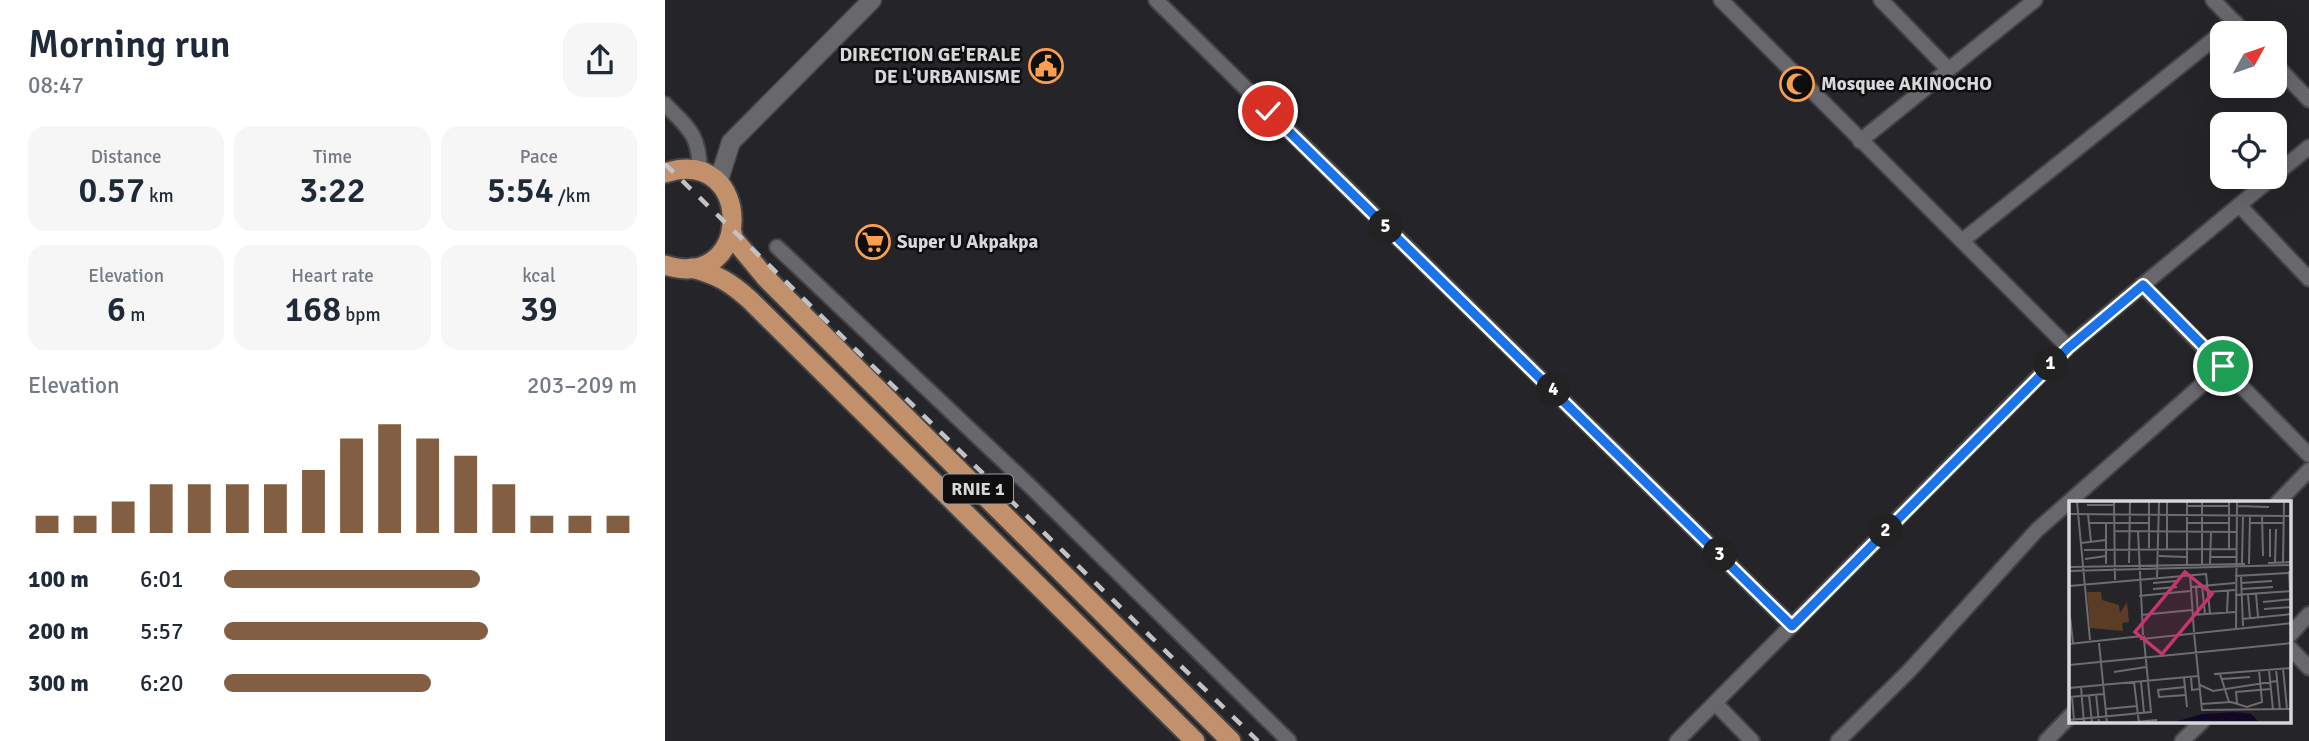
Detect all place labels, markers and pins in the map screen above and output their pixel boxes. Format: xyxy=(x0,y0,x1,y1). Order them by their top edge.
place label: DIRECTION GE'ERALE DE L'URBANISME xyxy=(839,43,1021,89)
public building icon: DIRECTION GE'ERALE DE L'URBANISME xyxy=(1027,47,1065,85)
mosque icon: Mosquee AKINOCHO xyxy=(1778,65,1816,103)
place label: Mosquee AKINOCHO xyxy=(1821,72,1992,96)
pin xyxy=(1238,81,1298,141)
pin: 5 xyxy=(1369,210,1403,244)
supermarket icon: Super U Akpakpa xyxy=(854,223,892,261)
place label: Super U Akpakpa xyxy=(897,230,1039,254)
pin xyxy=(2193,336,2253,396)
pin: 1 xyxy=(2033,346,2069,382)
pin: 4 xyxy=(1537,372,1571,408)
pin: 2 xyxy=(1869,514,1903,548)
pin: 3 xyxy=(1703,538,1737,572)

